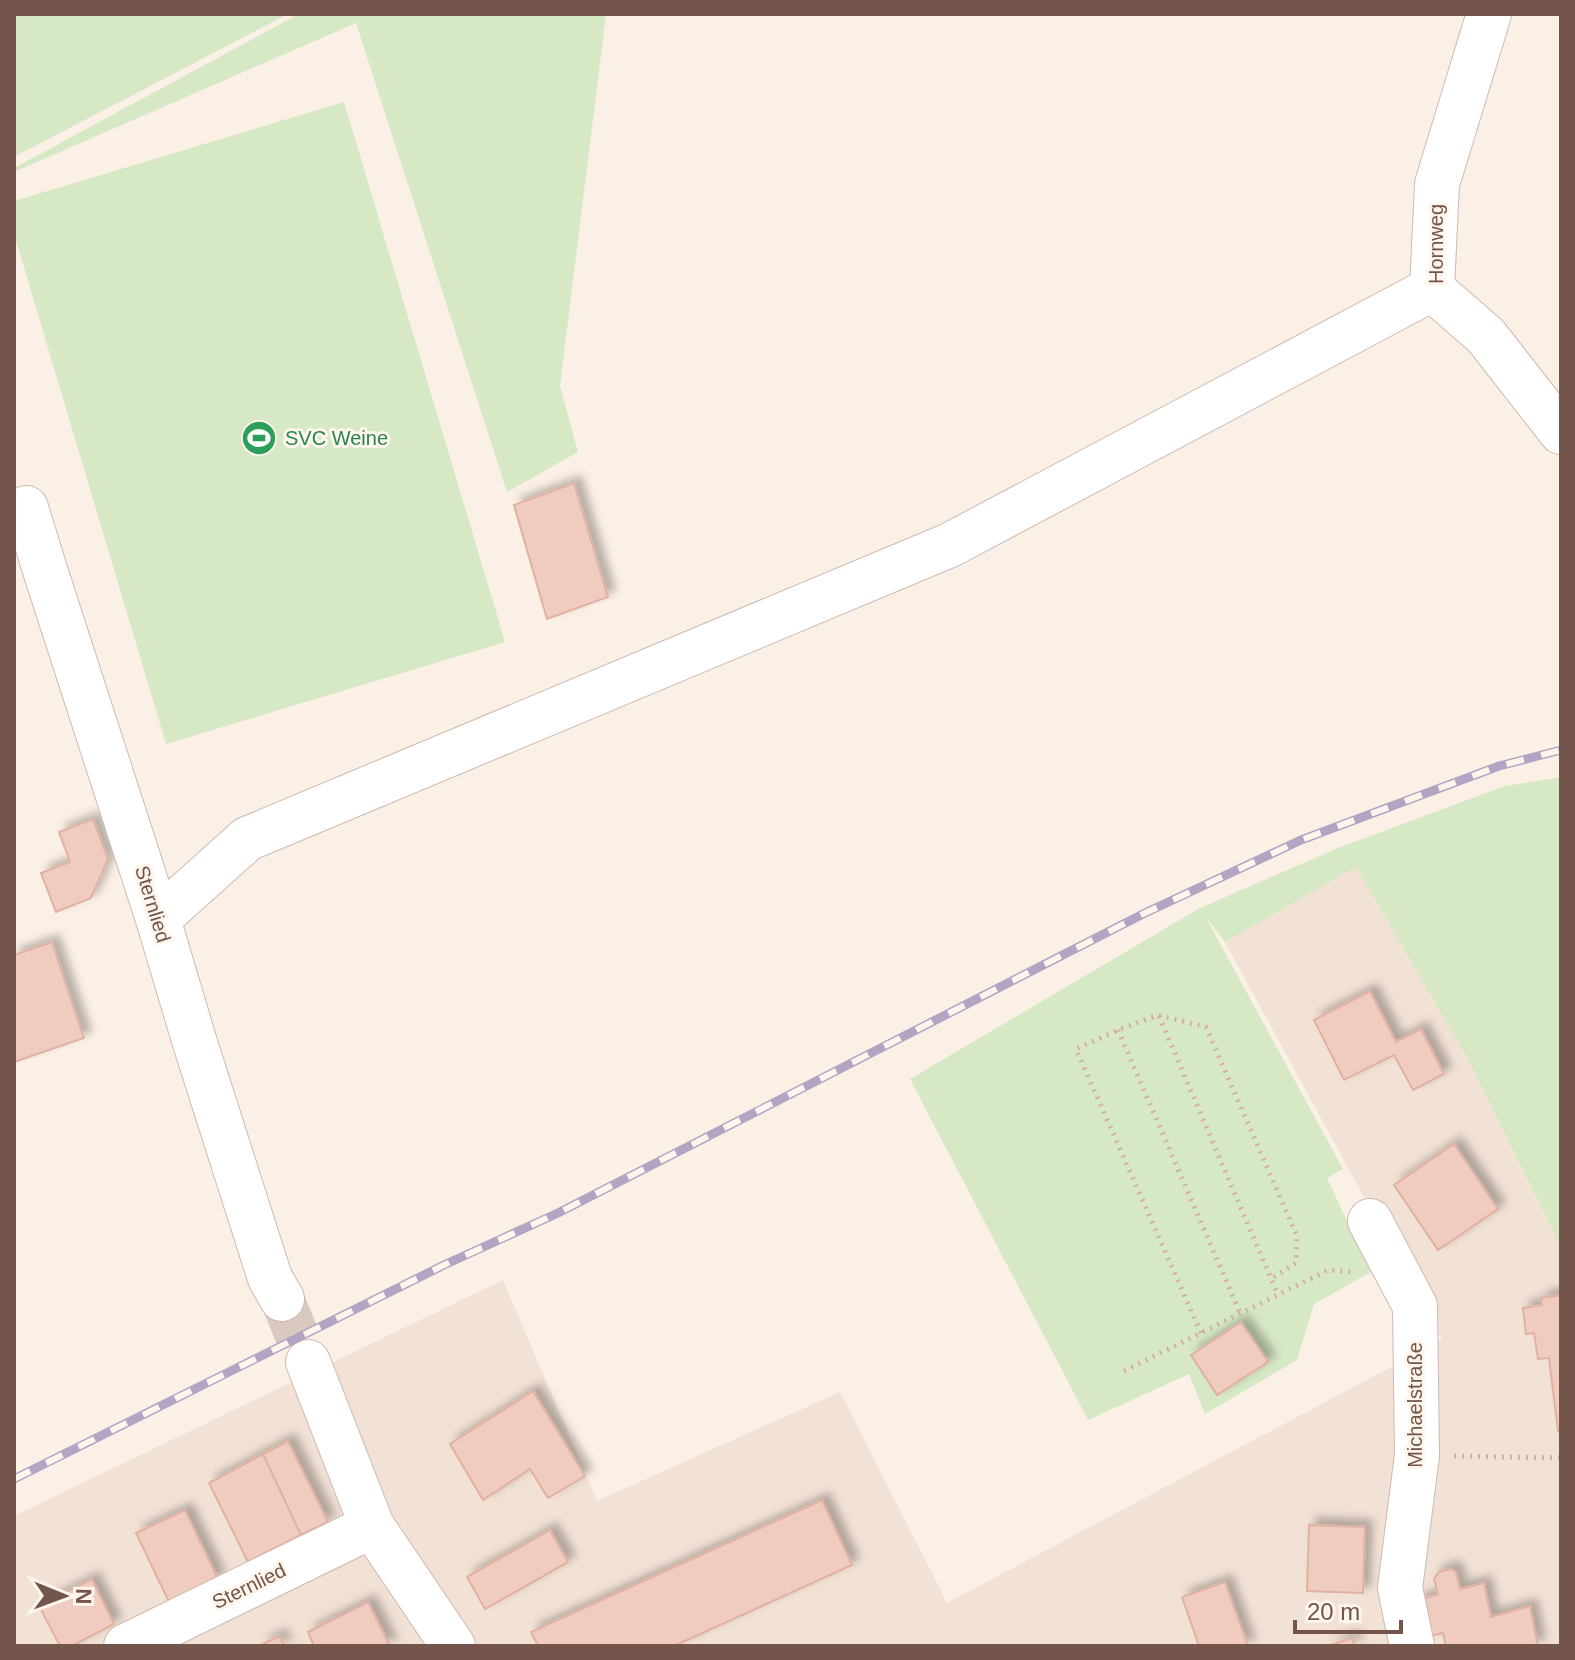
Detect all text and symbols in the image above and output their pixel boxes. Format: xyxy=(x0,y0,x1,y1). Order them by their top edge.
street label: Hornweg xyxy=(1425,204,1447,284)
sports icon: SVC Weine xyxy=(240,419,278,457)
place label: SVC Weine xyxy=(285,427,388,449)
street label: Sternlied xyxy=(131,863,175,945)
street label: Michaelstraße xyxy=(1404,1342,1426,1468)
north arrow xyxy=(24,1556,104,1636)
street label: Sternlied xyxy=(209,1559,289,1613)
scale bar xyxy=(1295,1584,1401,1634)
text: N xyxy=(71,1588,96,1605)
text: 20 m xyxy=(1307,1598,1360,1625)

